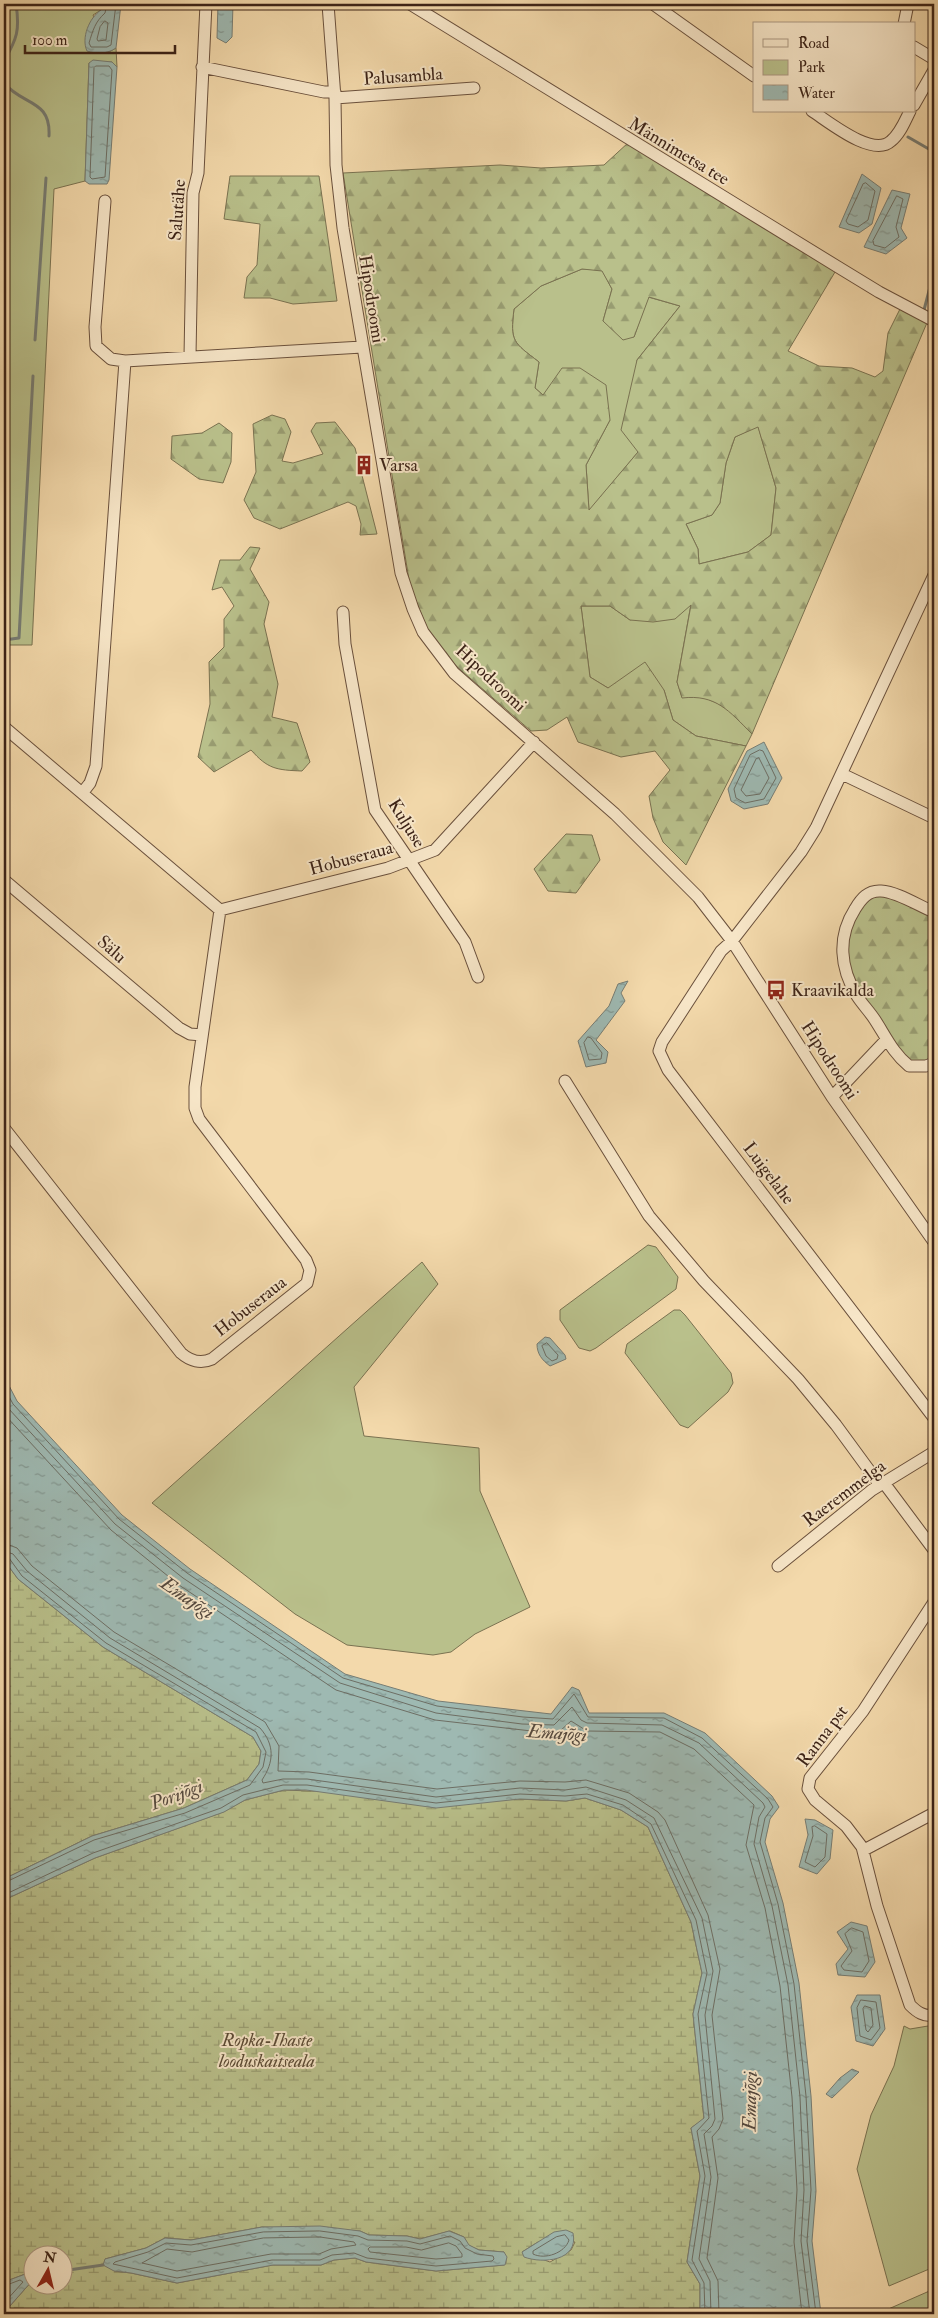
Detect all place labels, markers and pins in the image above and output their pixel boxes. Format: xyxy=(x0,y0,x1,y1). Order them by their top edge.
building icon: Varsa xyxy=(353,454,375,476)
place label: Varsa xyxy=(379,454,418,477)
bus stop icon: Kraavikalda xyxy=(765,979,787,1001)
place label: Kraavikalda xyxy=(791,979,875,1002)

